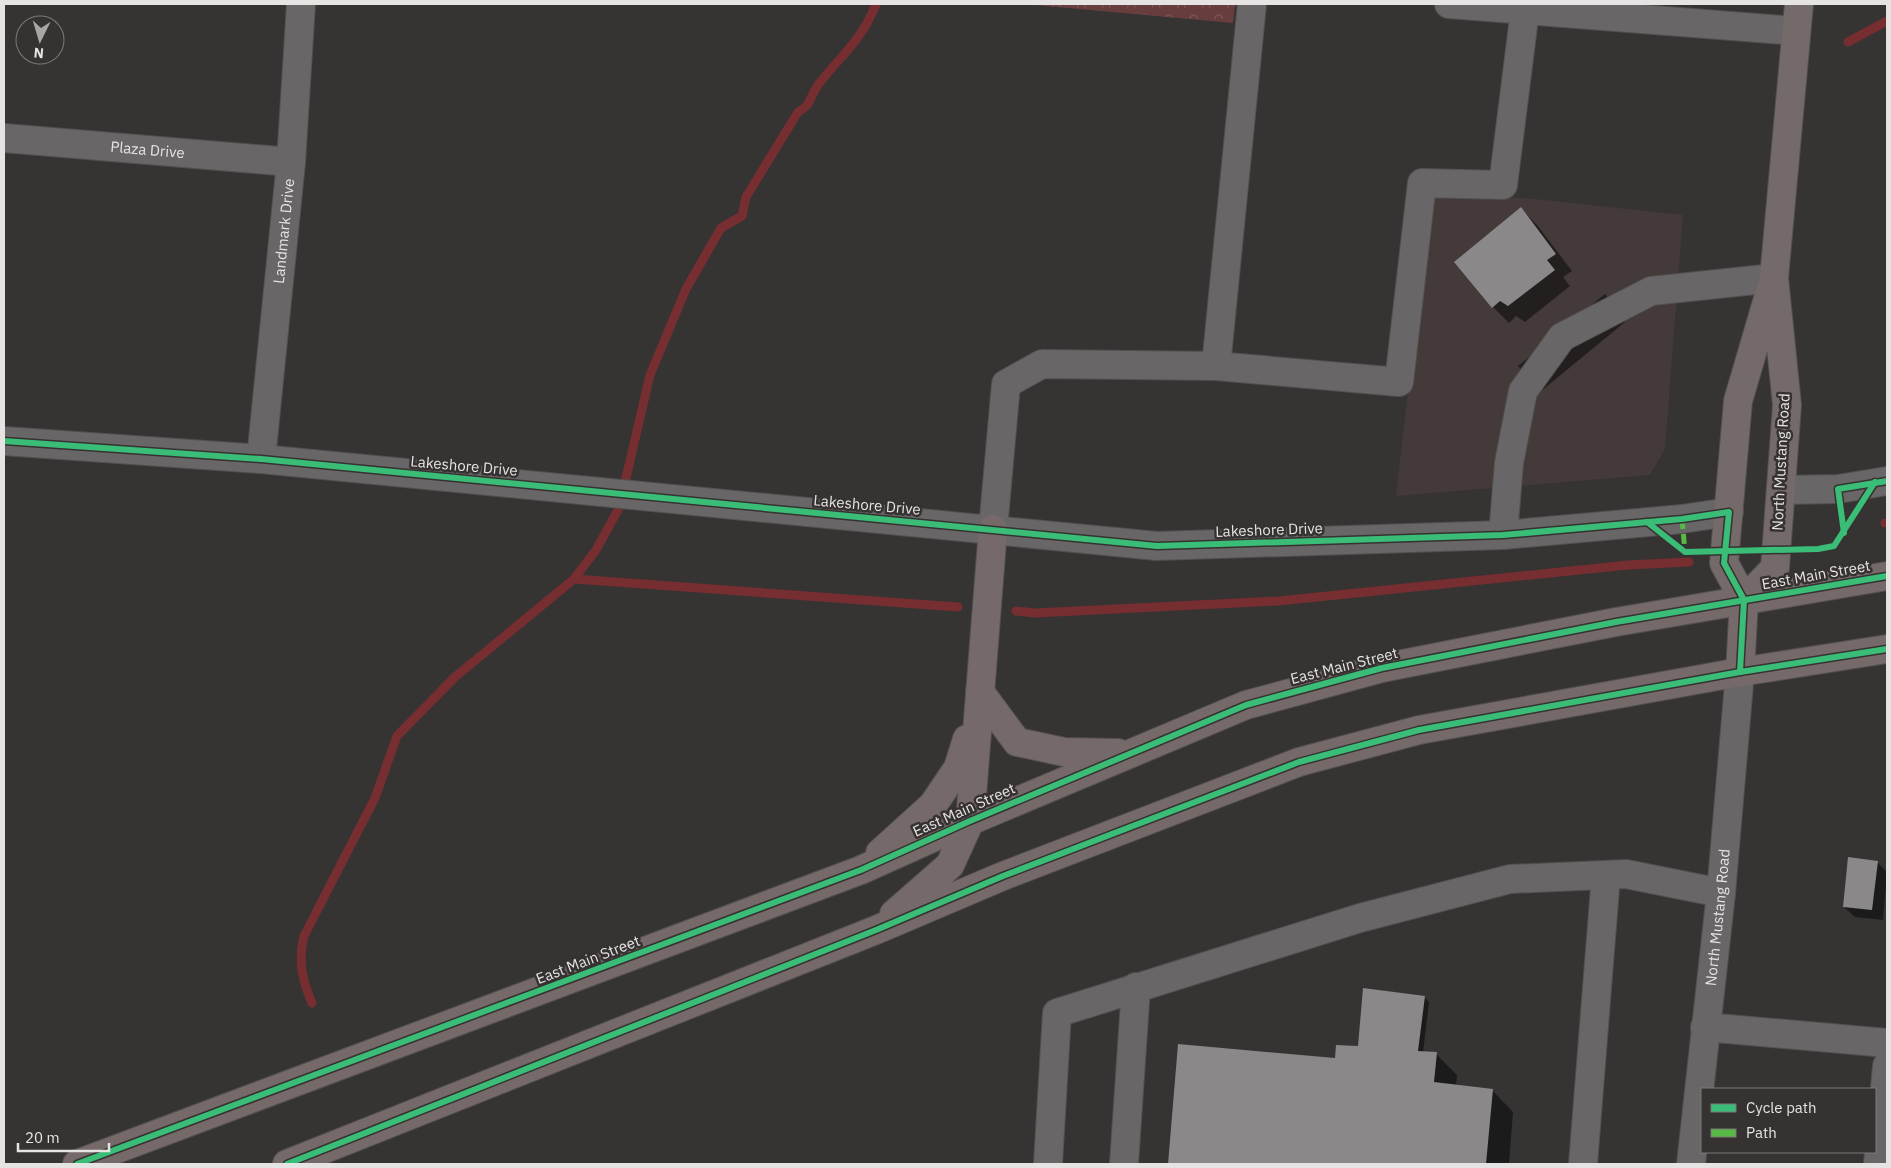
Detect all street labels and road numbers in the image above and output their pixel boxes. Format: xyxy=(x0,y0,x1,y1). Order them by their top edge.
street label: Plaza Drive xyxy=(110,137,186,162)
street label: Landmark Drive xyxy=(269,178,298,285)
street label: North Mustang Road xyxy=(1767,393,1794,531)
street label: Lakeshore Drive xyxy=(410,451,518,480)
street label: Lakeshore Drive xyxy=(813,490,921,519)
street label: Lakeshore Drive xyxy=(1215,518,1323,541)
street label: East Main Street xyxy=(1760,556,1872,593)
street label: East Main Street xyxy=(1288,643,1399,688)
street label: East Main Street xyxy=(910,779,1018,841)
street label: North Mustang Road xyxy=(1701,848,1734,987)
street label: East Main Street xyxy=(533,931,643,988)

